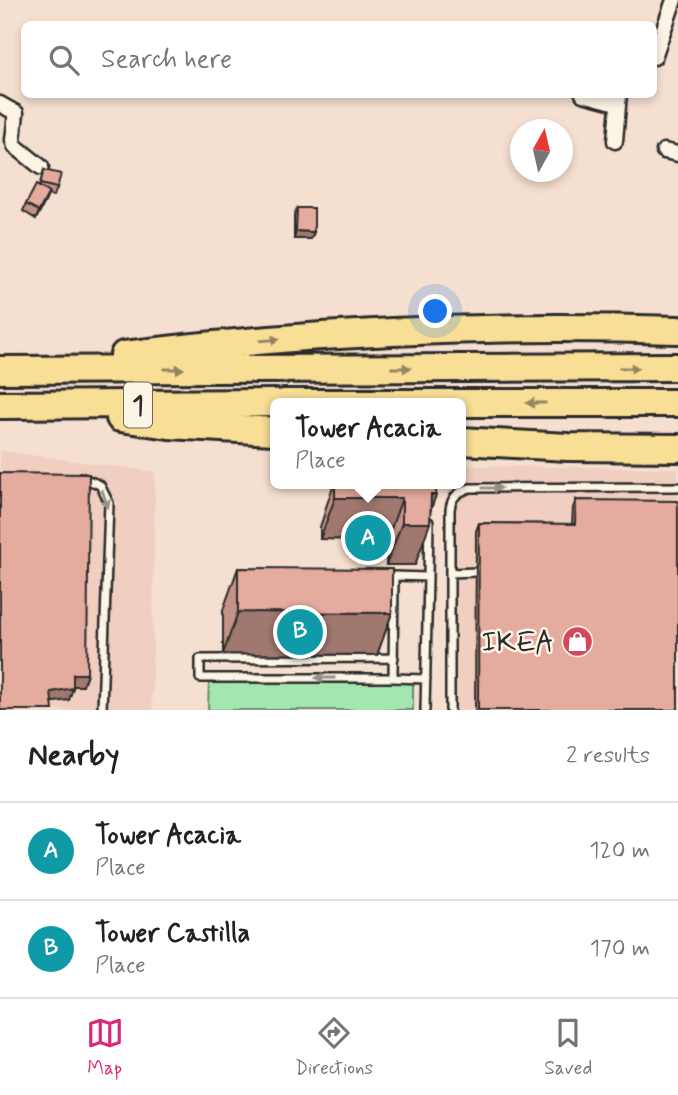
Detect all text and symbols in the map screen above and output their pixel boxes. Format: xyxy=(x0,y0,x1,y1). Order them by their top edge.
search box xyxy=(21,21,657,98)
icon: search xyxy=(45,41,83,79)
text: Search here xyxy=(101,43,232,77)
north arrow xyxy=(510,119,573,182)
your location xyxy=(418,294,452,328)
one-way arrow xyxy=(259,334,281,345)
one-way arrow xyxy=(391,362,413,374)
one-way arrow xyxy=(618,362,640,374)
one-way arrow xyxy=(163,363,185,375)
road number: 1 xyxy=(124,382,152,428)
one-way arrow xyxy=(525,397,547,409)
popup xyxy=(270,398,466,489)
text: Tower Acacia xyxy=(295,412,441,446)
text: Place xyxy=(295,446,346,476)
one-way arrow xyxy=(481,482,503,493)
one-way arrow xyxy=(100,489,111,510)
pin: A xyxy=(345,512,391,564)
pin: B xyxy=(277,606,323,658)
shop icon: IKEA xyxy=(560,624,594,658)
place label: IKEA xyxy=(481,625,554,662)
one-way arrow xyxy=(313,672,335,684)
text: Nearby xyxy=(28,736,119,775)
text: 2 results xyxy=(566,741,650,771)
text: Tower Acacia xyxy=(95,819,241,853)
text: A xyxy=(43,836,59,866)
text: 120 m xyxy=(589,836,650,866)
text: Place xyxy=(95,853,146,883)
text: Tower Castilla xyxy=(95,917,250,951)
text: B xyxy=(44,934,58,964)
text: 170 m xyxy=(590,934,650,964)
text: Place xyxy=(95,951,146,981)
tab: Map xyxy=(86,1014,124,1081)
tab: Directions xyxy=(295,1014,373,1081)
tab: Saved xyxy=(544,1014,592,1081)

